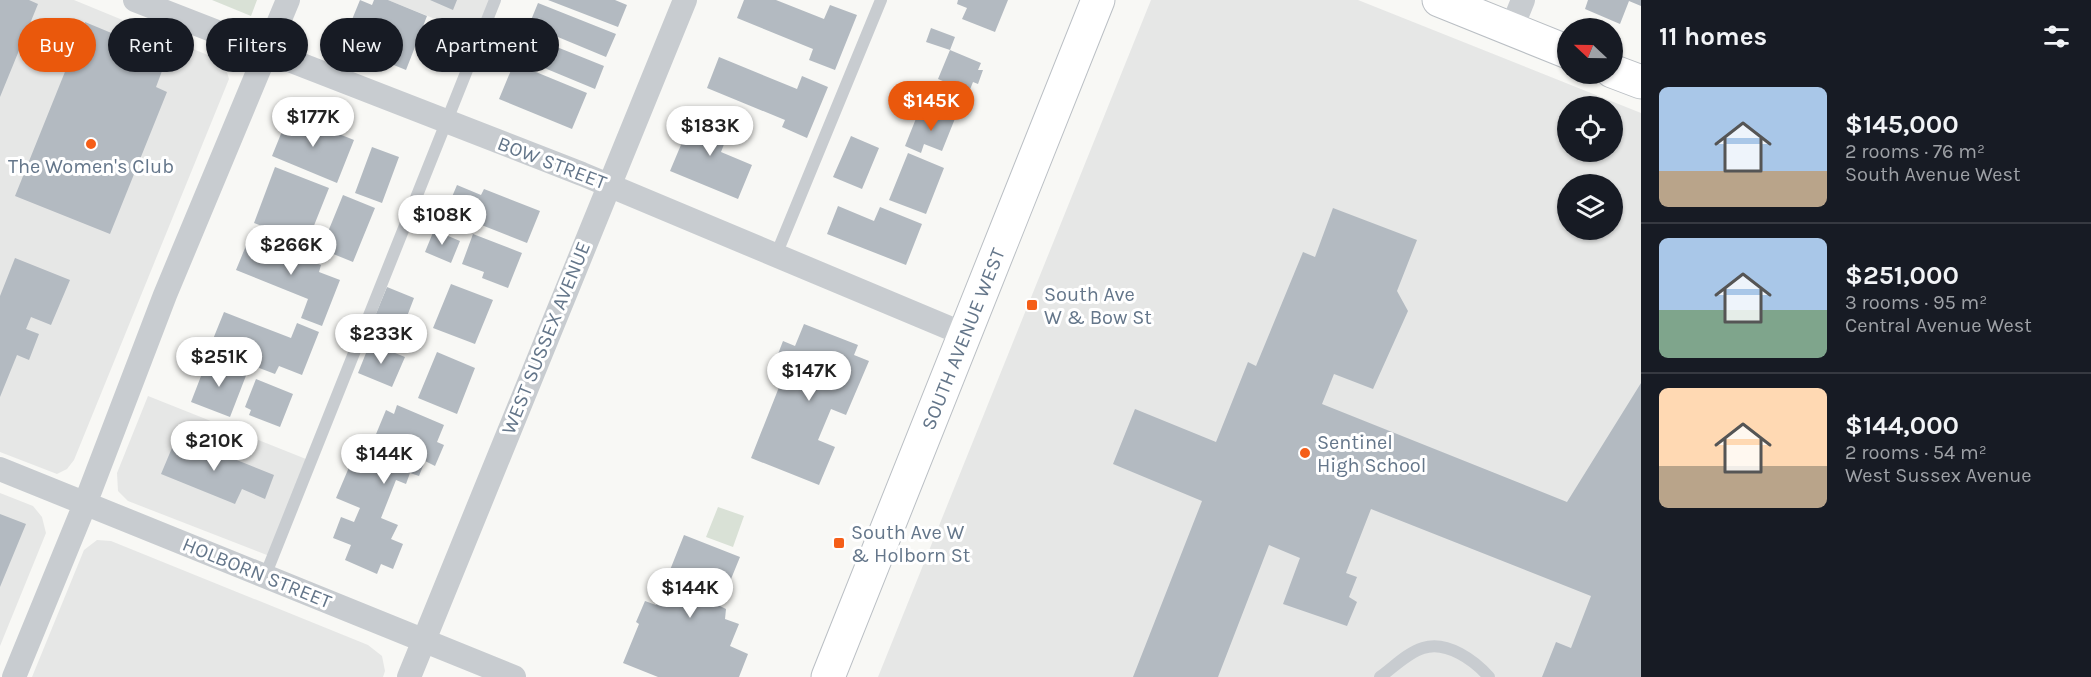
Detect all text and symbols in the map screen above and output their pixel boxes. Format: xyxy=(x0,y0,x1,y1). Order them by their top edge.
chip: Buy xyxy=(18,18,96,72)
chip: Rent xyxy=(108,18,194,72)
chip: Filters xyxy=(206,18,308,72)
chip: New xyxy=(320,18,403,72)
chip: Apartment xyxy=(415,18,559,72)
north arrow xyxy=(1557,18,1623,84)
map controls xyxy=(1557,18,1623,240)
icon: filters xyxy=(2040,20,2073,53)
text: 11 homes xyxy=(1659,21,1767,52)
pin: $145K xyxy=(889,81,973,132)
text: $145K xyxy=(902,89,960,112)
button: locate xyxy=(1557,96,1623,162)
pin: $177K xyxy=(271,97,355,148)
text: $177K xyxy=(286,105,340,128)
pin: $183K xyxy=(668,106,752,157)
text: $145,000 xyxy=(1845,109,1959,140)
icon: home xyxy=(1707,111,1779,183)
text: $183K xyxy=(680,114,740,137)
street label: BOW STREET xyxy=(494,132,610,194)
marker: The Women's Club xyxy=(84,137,98,151)
text: 2 rooms · 76 m² xyxy=(1845,140,1985,163)
place label: The Women's Club xyxy=(8,155,174,178)
text: South Avenue West xyxy=(1845,163,2021,186)
button: layers xyxy=(1557,174,1623,240)
pin: $108K xyxy=(400,195,484,246)
text: $108K xyxy=(412,203,472,226)
pin: $266K xyxy=(249,225,333,276)
text: $266K xyxy=(259,233,323,256)
street label: WEST SUSSEX AVENUE xyxy=(497,238,595,438)
street label: SOUTH AVENUE WEST xyxy=(916,245,1009,433)
text: $251,000 xyxy=(1845,260,1959,291)
icon: home xyxy=(1707,262,1779,334)
place label: South Ave W & Bow St xyxy=(1044,283,1152,329)
text: 3 rooms · 95 m² xyxy=(1845,291,1987,314)
marker: South Ave W & Bow St xyxy=(1025,298,1039,312)
pin: $233K xyxy=(339,314,423,365)
text: Central Avenue West xyxy=(1845,314,2032,337)
text: $233K xyxy=(349,322,413,345)
pin: $251K xyxy=(177,337,261,388)
text: $251K xyxy=(190,345,248,368)
pin: $147K xyxy=(767,351,851,402)
text: $147K xyxy=(781,359,837,382)
text: $144,000 xyxy=(1845,410,1959,441)
icon: home xyxy=(1707,412,1779,484)
pin: $210K xyxy=(172,421,256,472)
text: $210K xyxy=(185,429,243,452)
place label: Sentinel High School xyxy=(1317,431,1426,477)
pin: $144K xyxy=(342,434,426,485)
text: 2 rooms · 54 m² xyxy=(1845,441,1987,464)
text: $144K xyxy=(355,442,413,465)
marker: Sentinel High School xyxy=(1298,446,1312,460)
text: West Sussex Avenue xyxy=(1845,464,2032,487)
place label: South Ave W & Holborn St xyxy=(851,521,971,567)
street label: HOLBORN STREET xyxy=(179,533,335,613)
marker: South Ave W & Holborn St xyxy=(832,536,846,550)
pin: $144K xyxy=(648,568,732,619)
text: $144K xyxy=(661,576,719,599)

